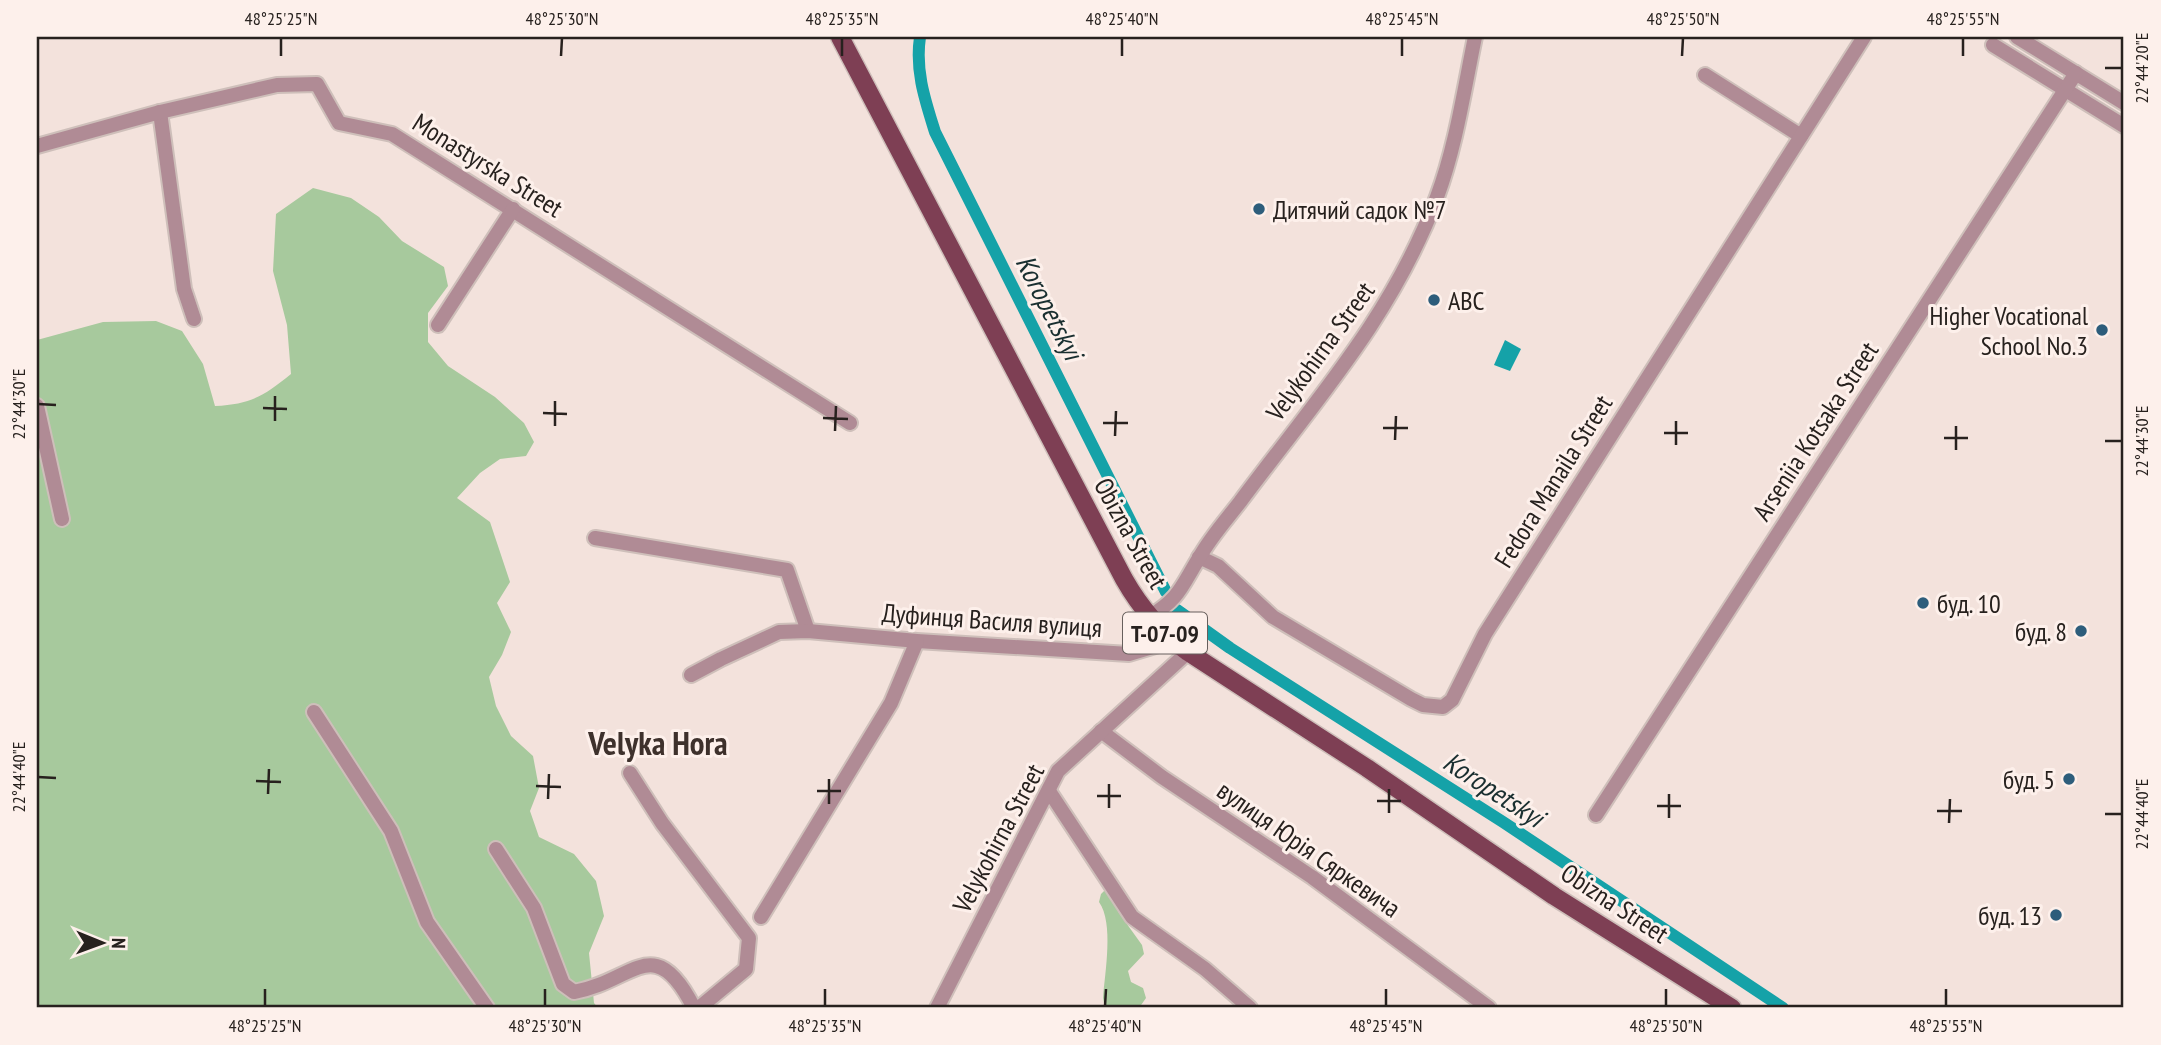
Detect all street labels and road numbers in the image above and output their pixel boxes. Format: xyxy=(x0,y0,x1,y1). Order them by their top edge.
street label: Monastyrska Street xyxy=(407,106,569,224)
street label: Velykohirna Street xyxy=(1258,275,1381,428)
street label: Arseniia Kotsaka Street xyxy=(1745,335,1885,527)
street label: Fedora Manaila Street xyxy=(1487,389,1619,573)
street label: Obizna Street xyxy=(1087,472,1175,594)
street label: Дуфинця Василя вулиця xyxy=(881,596,1103,644)
road number: Т-07-09 xyxy=(1123,612,1207,654)
street label: Velykohirna Street xyxy=(945,758,1051,919)
street label: вулиця Юрія Сяркевича xyxy=(1211,773,1407,925)
street label: Obizna Street xyxy=(1555,856,1675,950)

